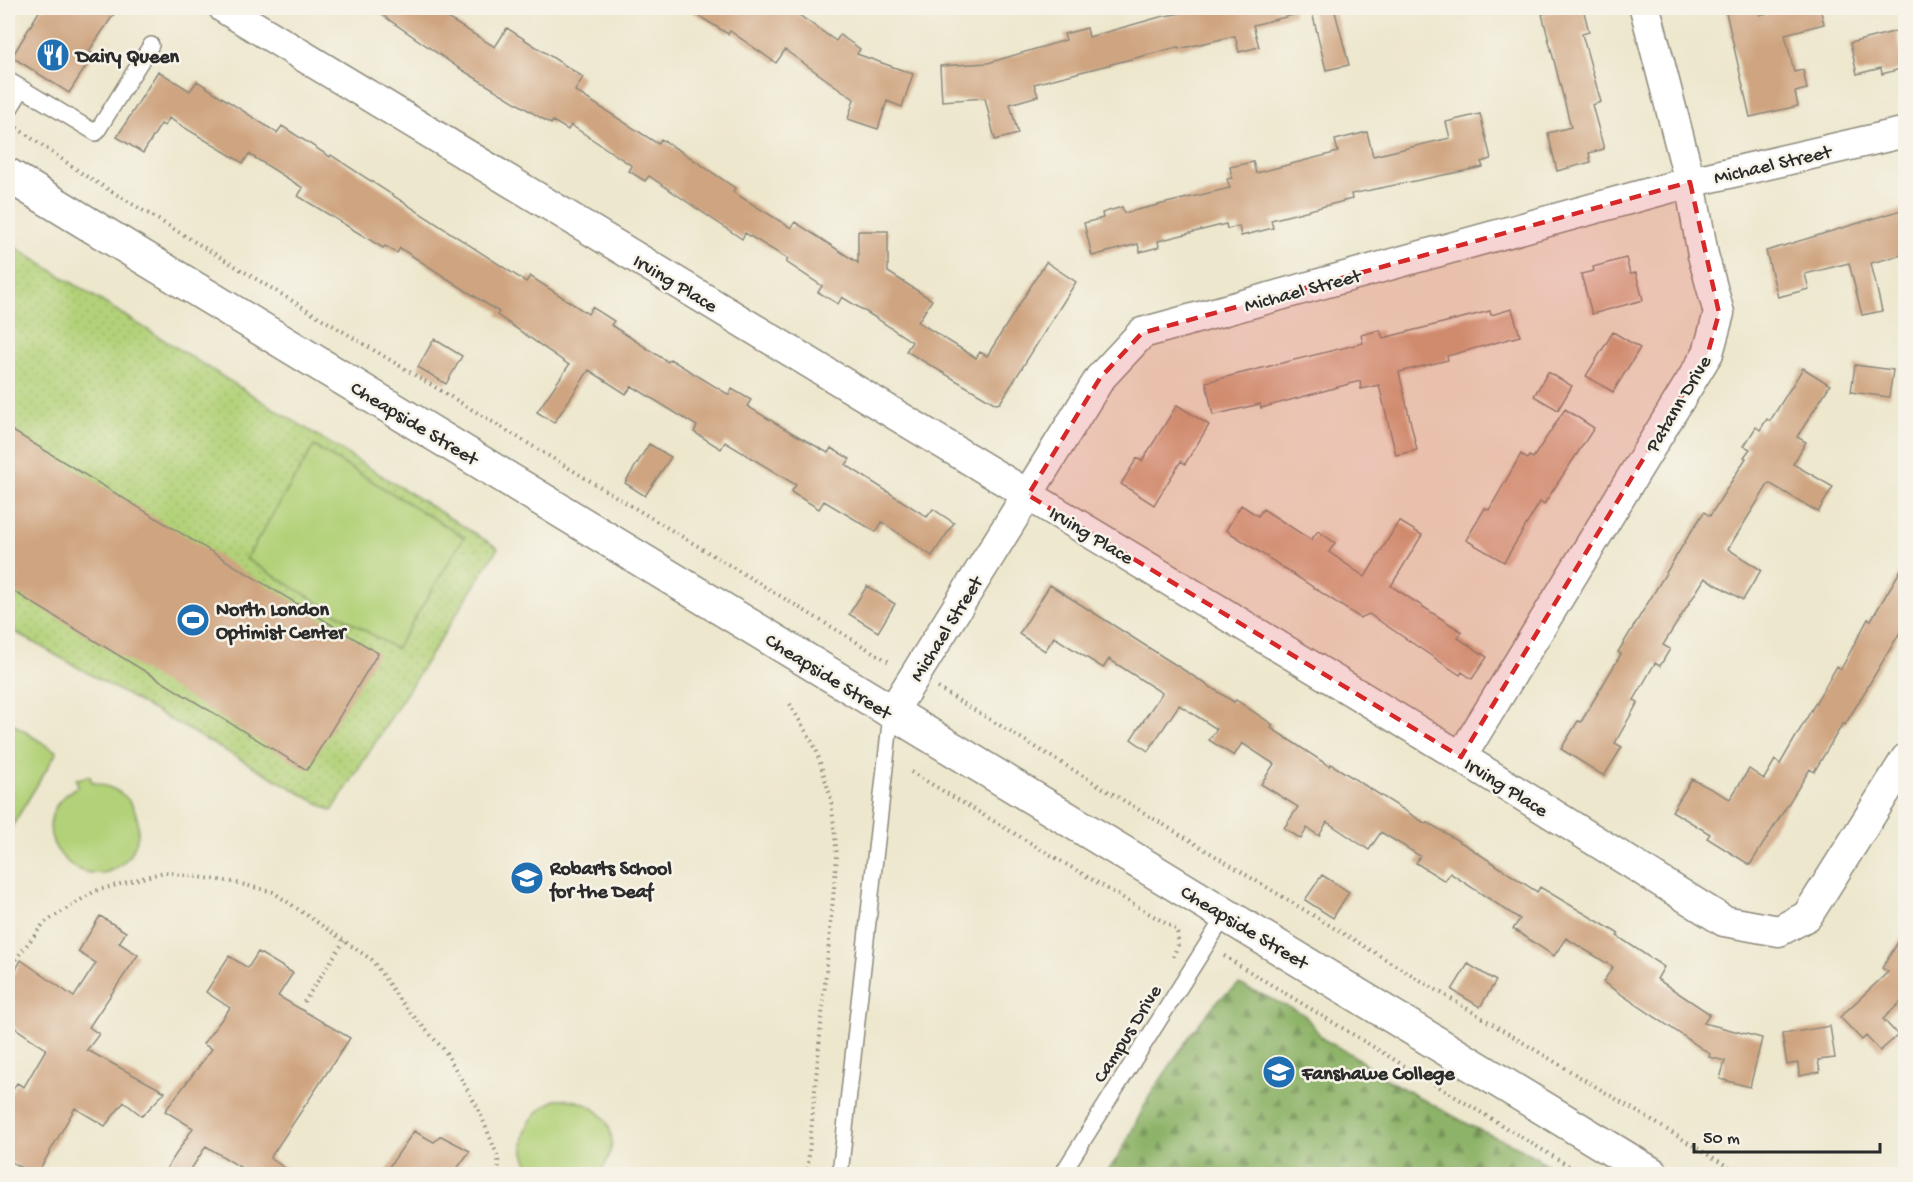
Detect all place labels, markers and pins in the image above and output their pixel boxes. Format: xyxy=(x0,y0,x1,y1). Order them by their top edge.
restaurant icon: Dairy Queen xyxy=(35,37,71,73)
place label: Dairy Queen xyxy=(74,47,180,70)
place label: North London Optimist Center xyxy=(216,600,347,646)
sports icon: North London Optimist Center xyxy=(175,602,211,638)
place label: Robarts School for the Deaf xyxy=(549,859,672,905)
school or university icon: Robarts School for the Deaf xyxy=(509,860,545,896)
school or university icon: Fanshawe College xyxy=(1261,1054,1297,1090)
place label: Fanshawe College xyxy=(1301,1064,1455,1087)

